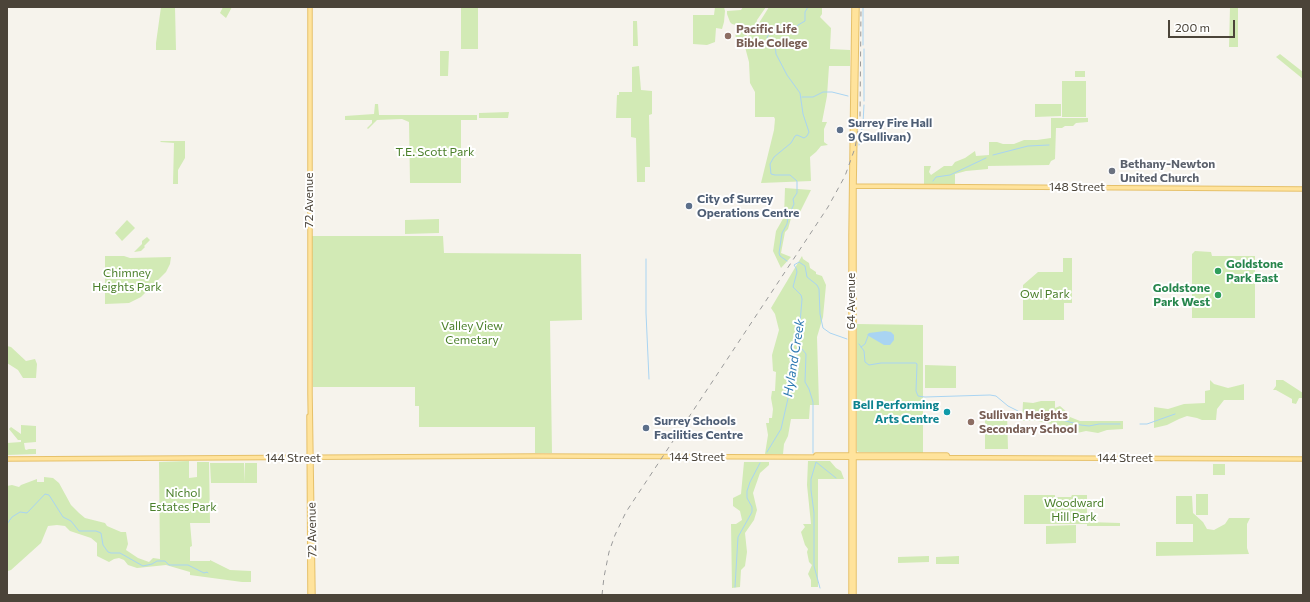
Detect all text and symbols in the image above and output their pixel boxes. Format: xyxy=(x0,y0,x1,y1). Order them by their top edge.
scale bar xyxy=(1170,12,1237,38)
text: 200 m xyxy=(1175,20,1210,34)
place label: Pacific Life Bible College xyxy=(736,22,807,50)
marker: Pacific Life Bible College xyxy=(723,31,733,41)
place label: Surrey Fire Hall 9 (Sullivan) xyxy=(848,116,932,144)
marker: Surrey Fire Hall 9 (Sullivan) xyxy=(835,125,845,135)
park label: T.E. Scott Park xyxy=(395,145,475,159)
place label: Bethany-Newton United Church xyxy=(1120,157,1215,185)
marker: Bethany-Newton United Church xyxy=(1107,166,1117,176)
street label: 72 Avenue xyxy=(302,172,316,228)
street label: 148 Street xyxy=(1049,180,1105,194)
place label: City of Surrey Operations Centre xyxy=(697,192,799,220)
marker: City of Surrey Operations Centre xyxy=(684,201,694,211)
place label: Goldstone Park East xyxy=(1226,257,1283,285)
park label: Chimney Heights Park xyxy=(92,266,162,294)
marker: Goldstone Park East xyxy=(1213,266,1223,276)
street label: 64 Avenue xyxy=(844,273,858,329)
place label: Goldstone Park West xyxy=(1153,281,1210,309)
park label: Owl Park xyxy=(1020,287,1070,301)
marker: Goldstone Park West xyxy=(1213,290,1223,300)
water label: Hyland Creek xyxy=(780,318,808,398)
park label: Valley View Cemetary xyxy=(441,319,503,347)
place label: Bell Performing Arts Centre xyxy=(853,398,939,426)
marker: Bell Performing Arts Centre xyxy=(942,407,952,417)
place label: Sullivan Heights Secondary School xyxy=(979,408,1077,436)
place label: Surrey Schools Facilities Centre xyxy=(654,414,743,442)
marker: Sullivan Heights Secondary School xyxy=(966,417,976,427)
marker: Surrey Schools Facilities Centre xyxy=(641,423,651,433)
street label: 144 Street xyxy=(669,450,725,464)
street label: 144 Street xyxy=(265,451,321,465)
street label: 144 Street xyxy=(1097,451,1153,465)
park label: Nichol Estates Park xyxy=(149,486,217,514)
park label: Woodward Hill Park xyxy=(1044,496,1104,524)
street label: 72 Avenue xyxy=(304,502,320,558)

